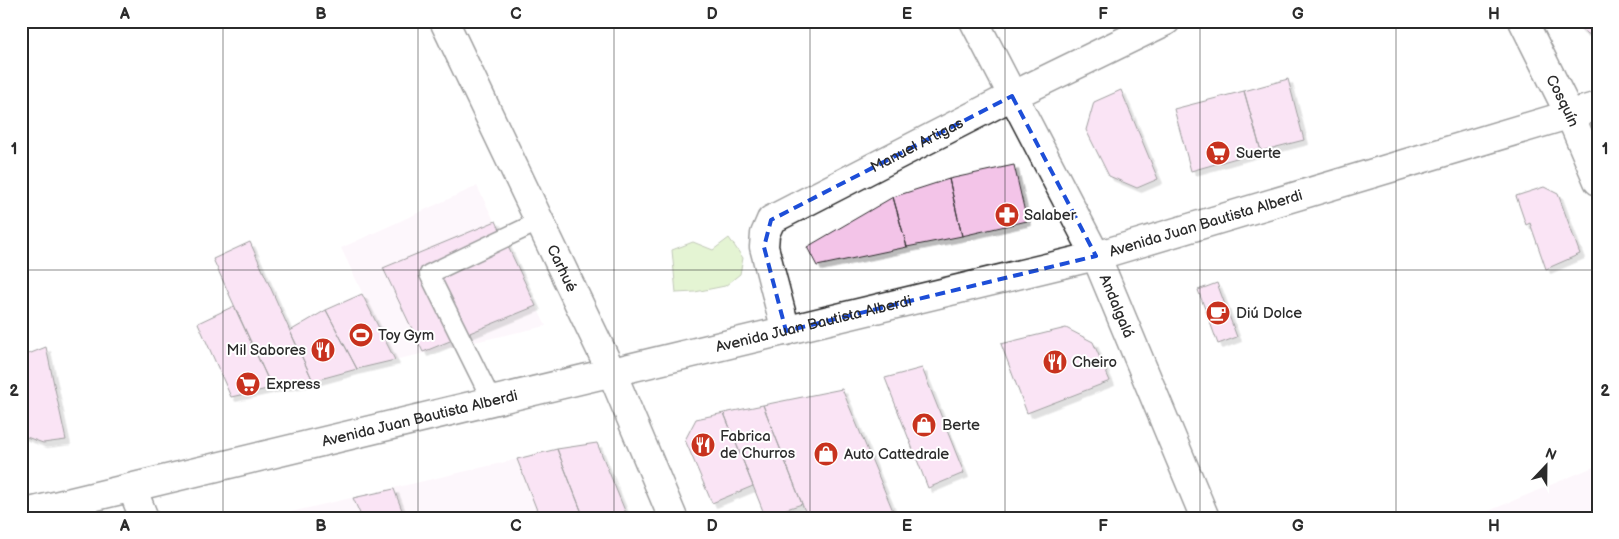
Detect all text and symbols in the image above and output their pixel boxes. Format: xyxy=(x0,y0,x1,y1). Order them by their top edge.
text: A xyxy=(119,5,130,24)
text: B xyxy=(315,5,327,24)
text: C xyxy=(510,5,522,24)
text: D xyxy=(706,5,718,24)
text: E xyxy=(902,5,912,24)
text: F xyxy=(1098,5,1108,24)
text: G xyxy=(1292,5,1304,24)
text: H xyxy=(1488,5,1500,24)
street label: Cosquín xyxy=(1541,72,1583,130)
street label: Manuel Artigas xyxy=(867,113,967,177)
text: 1 xyxy=(11,140,17,159)
supermarket icon: Suerte xyxy=(1205,140,1231,166)
text: 1 xyxy=(1602,140,1608,159)
place label: Suerte xyxy=(1236,144,1281,163)
street label: Avenida Juan Bautista Alberdi xyxy=(1107,186,1305,262)
pharmacy icon: Salaber xyxy=(994,202,1020,228)
place label: Salaber xyxy=(1024,206,1077,225)
street label: Carhué xyxy=(542,242,581,295)
street label: Andalgalá xyxy=(1095,272,1138,341)
street label: Avenida Juan Bautista Alberdi xyxy=(714,292,913,357)
cafe icon: Diú Dolce xyxy=(1205,300,1231,326)
place label: Diú Dolce xyxy=(1236,304,1302,323)
sports icon: Toy Gym xyxy=(348,322,374,348)
place label: Toy Gym xyxy=(378,326,434,345)
restaurant icon: Mil Sabores xyxy=(310,337,336,363)
place label: Mil Sabores xyxy=(226,341,307,360)
restaurant icon: Cheiro xyxy=(1042,349,1068,375)
place label: Cheiro xyxy=(1072,353,1117,372)
supermarket icon: Express xyxy=(235,371,261,397)
place label: Express xyxy=(266,375,321,394)
text: 2 xyxy=(9,382,19,401)
text: 2 xyxy=(1600,382,1610,401)
street label: Avenida Juan Bautista Alberdi xyxy=(320,386,520,451)
shop icon: Berte xyxy=(911,412,937,438)
place label: Berte xyxy=(942,416,980,435)
place label: Fabrica de Churros xyxy=(720,427,796,463)
restaurant icon: Fabrica de Churros xyxy=(690,432,716,458)
shop icon: Auto Cattedrale xyxy=(813,441,839,467)
north arrow xyxy=(1522,442,1572,492)
place label: Auto Cattedrale xyxy=(844,445,949,464)
text: N xyxy=(1543,445,1559,464)
text: A xyxy=(119,517,130,536)
text: B xyxy=(315,517,327,536)
text: C xyxy=(510,517,522,536)
text: D xyxy=(706,517,718,536)
text: E xyxy=(902,517,912,536)
text: F xyxy=(1098,517,1108,536)
text: G xyxy=(1292,517,1304,536)
text: H xyxy=(1488,517,1500,536)

